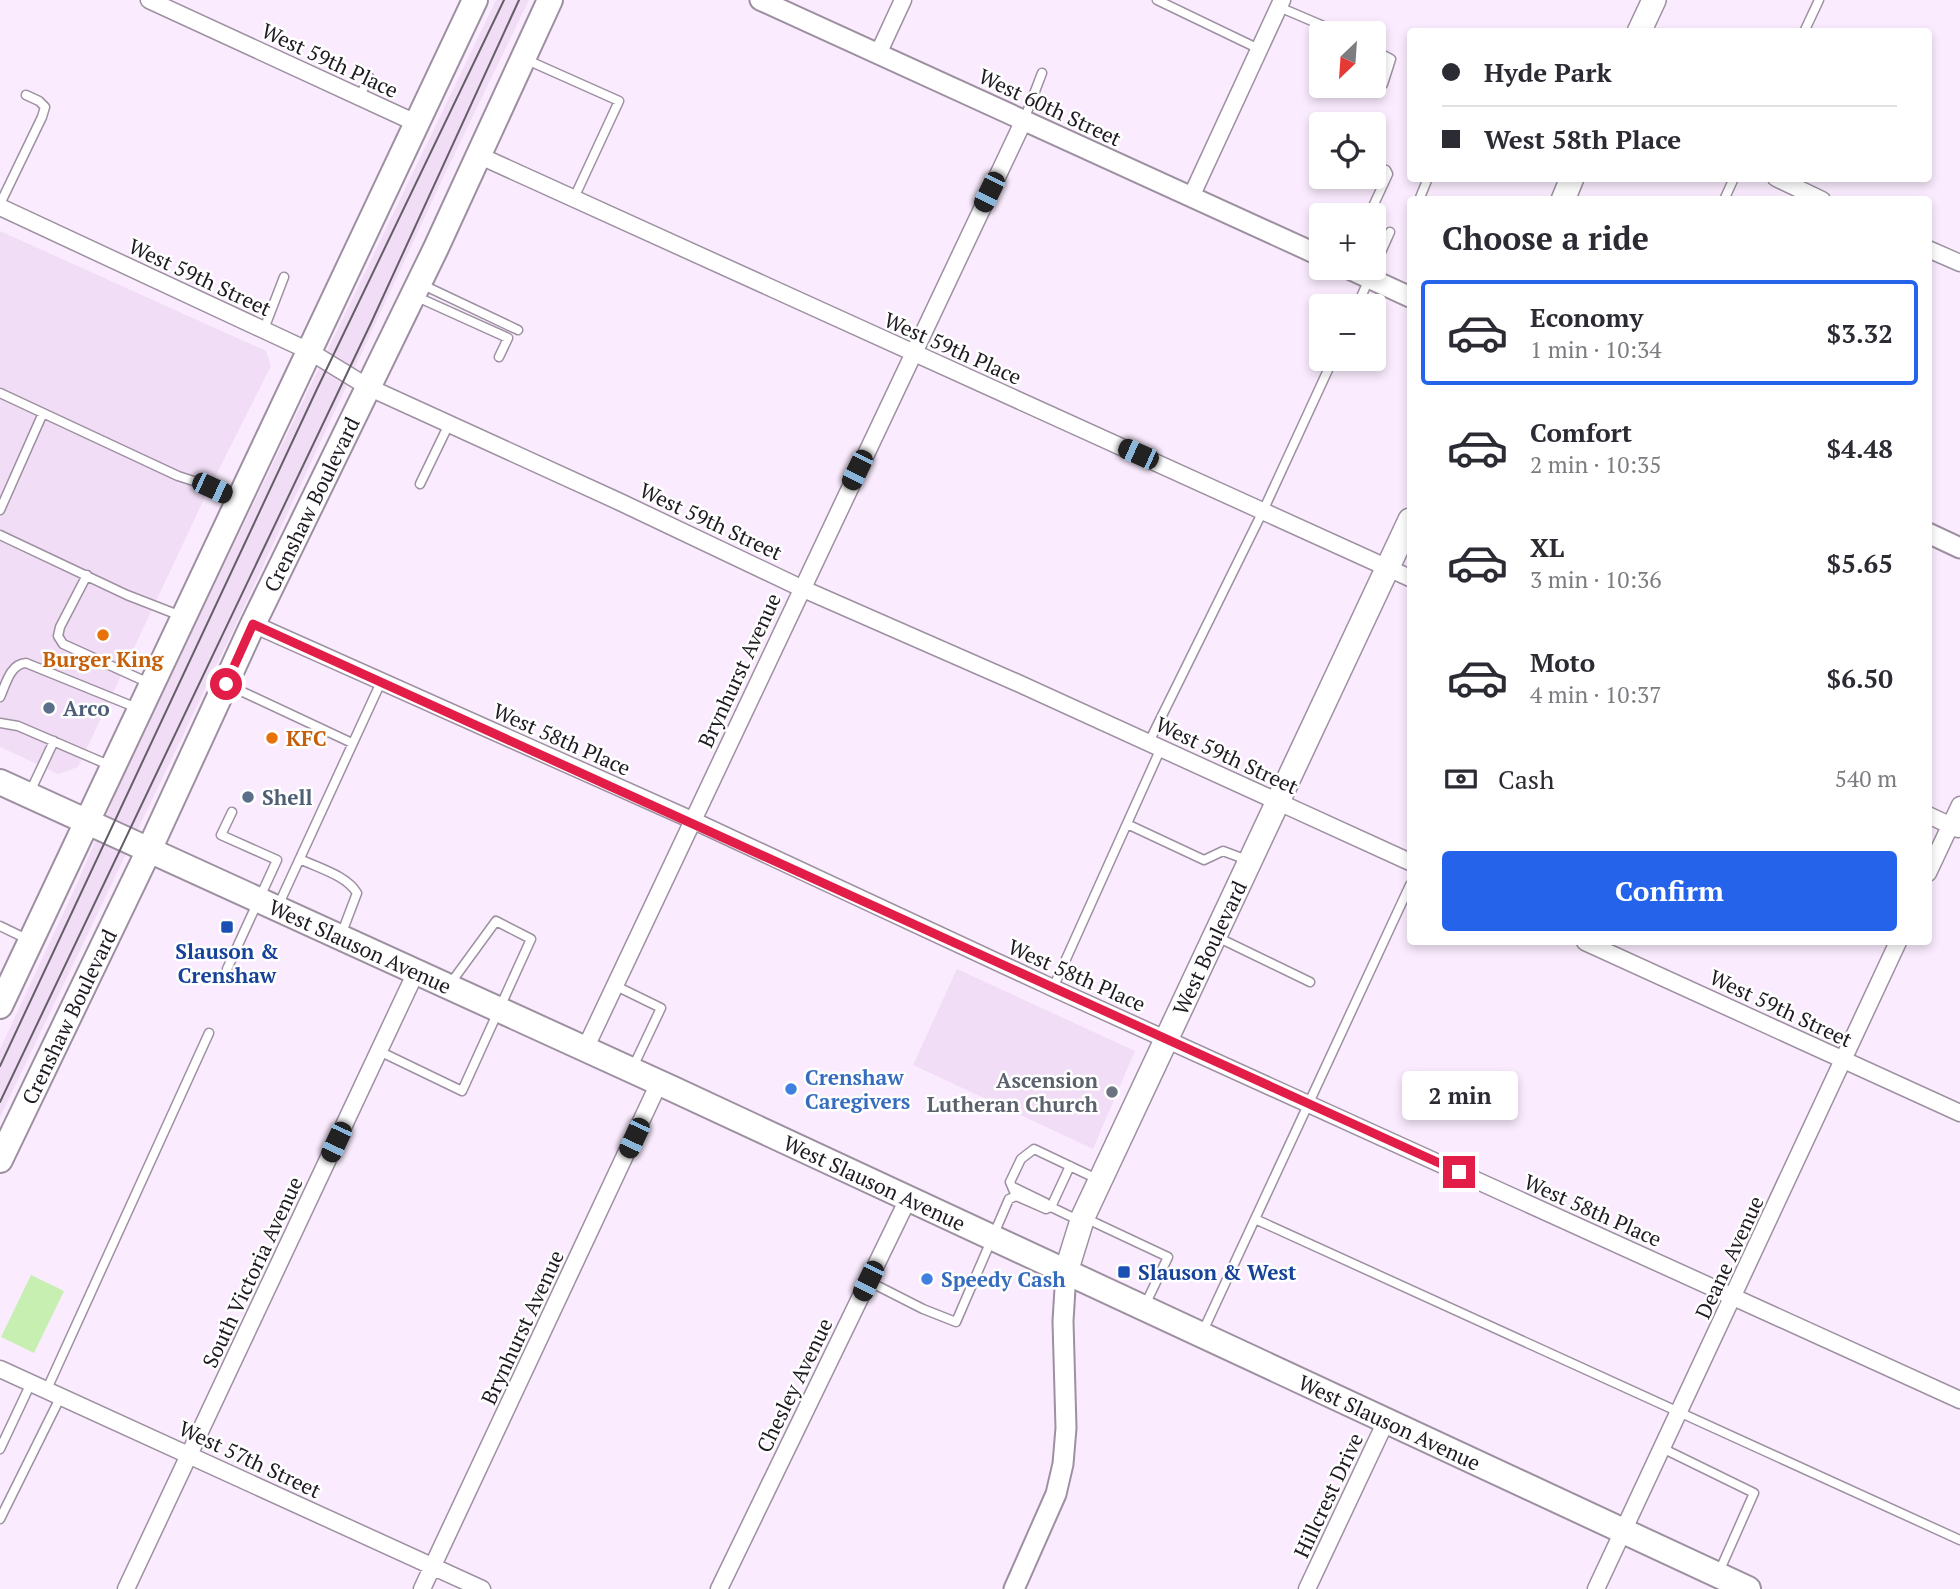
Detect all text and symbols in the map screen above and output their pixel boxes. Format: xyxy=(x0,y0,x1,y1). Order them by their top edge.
street label: West 59th Place xyxy=(257,16,403,104)
north arrow xyxy=(1309,21,1386,98)
map controls xyxy=(1309,21,1386,371)
text: Hyde Park xyxy=(1484,55,1612,89)
street label: West 60th Street xyxy=(974,62,1126,152)
button: locate xyxy=(1309,112,1386,189)
text: West 58th Place xyxy=(1484,122,1681,156)
car xyxy=(971,169,1008,215)
button: + xyxy=(1309,203,1386,280)
text: Choose a ride xyxy=(1442,217,1649,259)
street label: West 59th Street xyxy=(124,232,276,322)
button: − xyxy=(1309,294,1386,371)
text: Economy xyxy=(1530,300,1643,334)
icon: car xyxy=(1446,301,1509,364)
street label: West 59th Place xyxy=(880,305,1026,391)
text: $3.32 xyxy=(1827,316,1893,350)
text: 1 min · 10:34 xyxy=(1530,334,1662,365)
street label: Crenshaw Boulevard xyxy=(257,412,366,596)
text: Comfort xyxy=(1530,415,1632,449)
icon: car xyxy=(1446,416,1509,479)
text: $4.48 xyxy=(1827,431,1893,465)
car xyxy=(1115,436,1162,472)
car xyxy=(839,447,876,493)
text: 2 min · 10:35 xyxy=(1530,449,1662,480)
car xyxy=(189,470,236,506)
street label: West 59th Street xyxy=(635,476,787,566)
text: XL xyxy=(1530,530,1564,564)
icon: car xyxy=(1446,531,1509,594)
text: $5.65 xyxy=(1827,546,1893,580)
text: 3 min · 10:36 xyxy=(1530,564,1662,595)
street label: Brynhurst Avenue xyxy=(691,588,787,752)
marker: Burger King xyxy=(95,627,111,643)
place label: Burger King xyxy=(43,645,165,673)
text: Moto xyxy=(1530,645,1595,679)
icon: car xyxy=(1446,646,1509,709)
text: $6.50 xyxy=(1827,661,1893,695)
route start xyxy=(210,668,242,700)
text: 4 min · 10:37 xyxy=(1530,679,1662,710)
place label: Arco xyxy=(63,694,110,722)
street label: West 58th Place xyxy=(489,696,635,782)
marker: Arco xyxy=(41,700,57,716)
street label: West 59th Street xyxy=(1151,710,1303,800)
place label: KFC xyxy=(286,724,327,752)
marker: KFC xyxy=(264,730,280,746)
icon: cash xyxy=(1442,760,1480,798)
text: Cash xyxy=(1498,762,1554,796)
text: 540 m xyxy=(1835,763,1897,794)
place label: Shell xyxy=(262,783,312,811)
marker: Shell xyxy=(240,789,256,805)
button: Confirm xyxy=(1442,851,1897,931)
street label: West Boulevard xyxy=(1166,876,1253,1019)
street label: West Slauson Avenue xyxy=(264,893,456,1000)
marker: Slauson & Crenshaw xyxy=(219,919,235,935)
street label: Crenshaw Boulevard xyxy=(15,924,123,1109)
street label: West 58th Place xyxy=(1004,932,1150,1018)
place label: Slauson & Crenshaw xyxy=(175,937,279,989)
street label: West 59th Street xyxy=(1705,963,1857,1053)
place label: Crenshaw Caregivers xyxy=(805,1063,910,1115)
place label: Ascension Lutheran Church xyxy=(927,1066,1099,1118)
callout: 2 min xyxy=(1401,1070,1517,1120)
text: 2 min xyxy=(1429,1080,1491,1111)
marker: Crenshaw Caregivers xyxy=(783,1081,799,1097)
marker: Ascension Lutheran Church xyxy=(1104,1084,1120,1100)
car xyxy=(616,1115,653,1161)
car xyxy=(318,1119,355,1165)
street label: West Slauson Avenue xyxy=(779,1128,970,1237)
route end xyxy=(1443,1156,1475,1188)
street label: West 58th Place xyxy=(1520,1167,1666,1253)
street label: South Victoria Avenue xyxy=(195,1172,309,1372)
street label: Deane Avenue xyxy=(1688,1191,1770,1323)
street label: Brynhurst Avenue xyxy=(474,1245,570,1409)
car xyxy=(850,1258,887,1304)
place label: Slauson & West xyxy=(1138,1258,1297,1286)
marker: Slauson & West xyxy=(1116,1264,1132,1280)
place label: Speedy Cash xyxy=(941,1265,1066,1293)
marker: Speedy Cash xyxy=(919,1271,935,1287)
street label: Chesley Avenue xyxy=(749,1313,839,1457)
street label: West Slauson Avenue xyxy=(1294,1368,1485,1477)
street label: West 57th Street xyxy=(175,1414,326,1504)
street label: Hillcrest Drive xyxy=(1287,1428,1369,1562)

